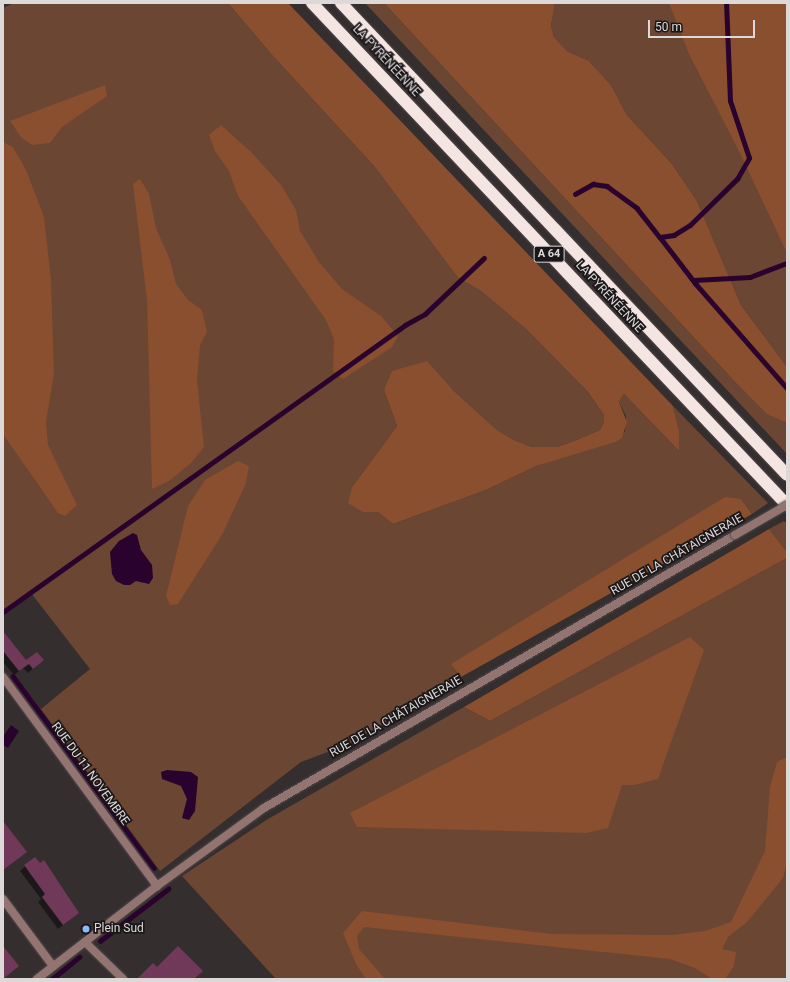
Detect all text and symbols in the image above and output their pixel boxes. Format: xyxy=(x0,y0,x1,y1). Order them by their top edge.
scale bar xyxy=(650,12,757,38)
text: 50 m xyxy=(655,20,682,34)
street label: LA PYRÉNÉENNE xyxy=(349,22,423,100)
road number: A 64 xyxy=(533,245,565,263)
street label: LA PYRÉNÉENNE xyxy=(572,258,646,336)
street label: RUE DE LA CHÂTAIGNERAIE xyxy=(608,511,746,599)
street label: RUE DE LA CHÂTAIGNERAIE xyxy=(327,673,465,761)
street label: RUE DU 11 NOVEMBRE xyxy=(48,720,132,828)
place label: Plein Sud xyxy=(94,922,144,936)
marker: Plein Sud xyxy=(81,924,91,934)

